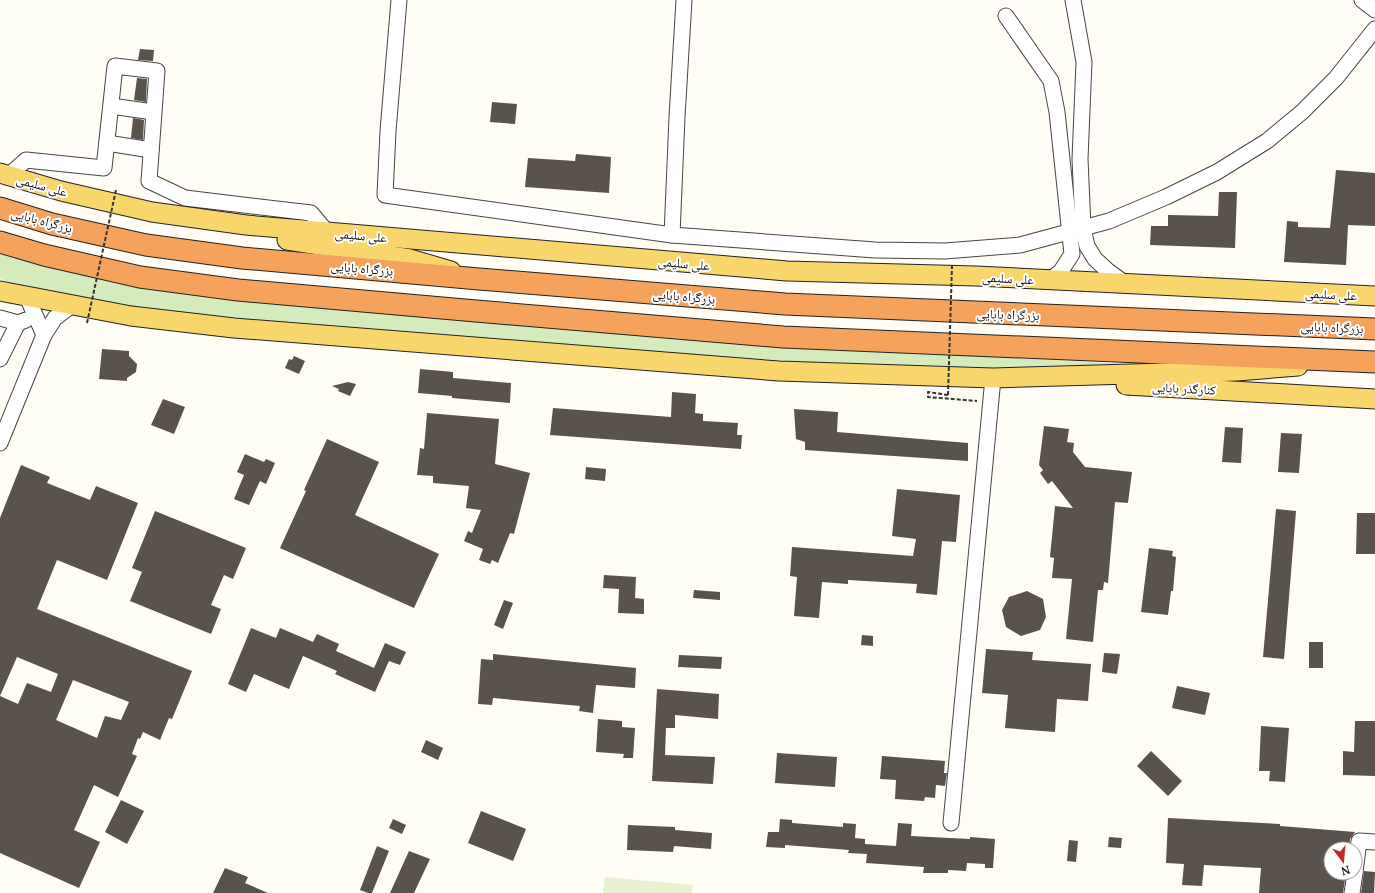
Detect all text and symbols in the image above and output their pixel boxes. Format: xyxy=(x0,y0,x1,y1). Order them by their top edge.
street label: علی سلیمی xyxy=(13,170,70,204)
street label: بزرگراه بابایی xyxy=(8,203,75,241)
street label: علی سلیمی xyxy=(334,224,388,250)
street label: علی سلیمی xyxy=(657,252,711,278)
street label: بزرگراه بابایی xyxy=(330,256,394,284)
street label: علی سلیمی xyxy=(981,268,1035,292)
street label: بزرگراه بابایی xyxy=(652,284,716,312)
street label: علی سلیمی xyxy=(1304,284,1358,308)
street label: بزرگراه بابایی xyxy=(976,304,1040,328)
street label: بزرگراه بابایی xyxy=(1300,317,1364,341)
street label: کنارگذر بابایی xyxy=(1151,377,1217,403)
north arrow xyxy=(1323,841,1363,881)
text: N xyxy=(1338,859,1352,880)

